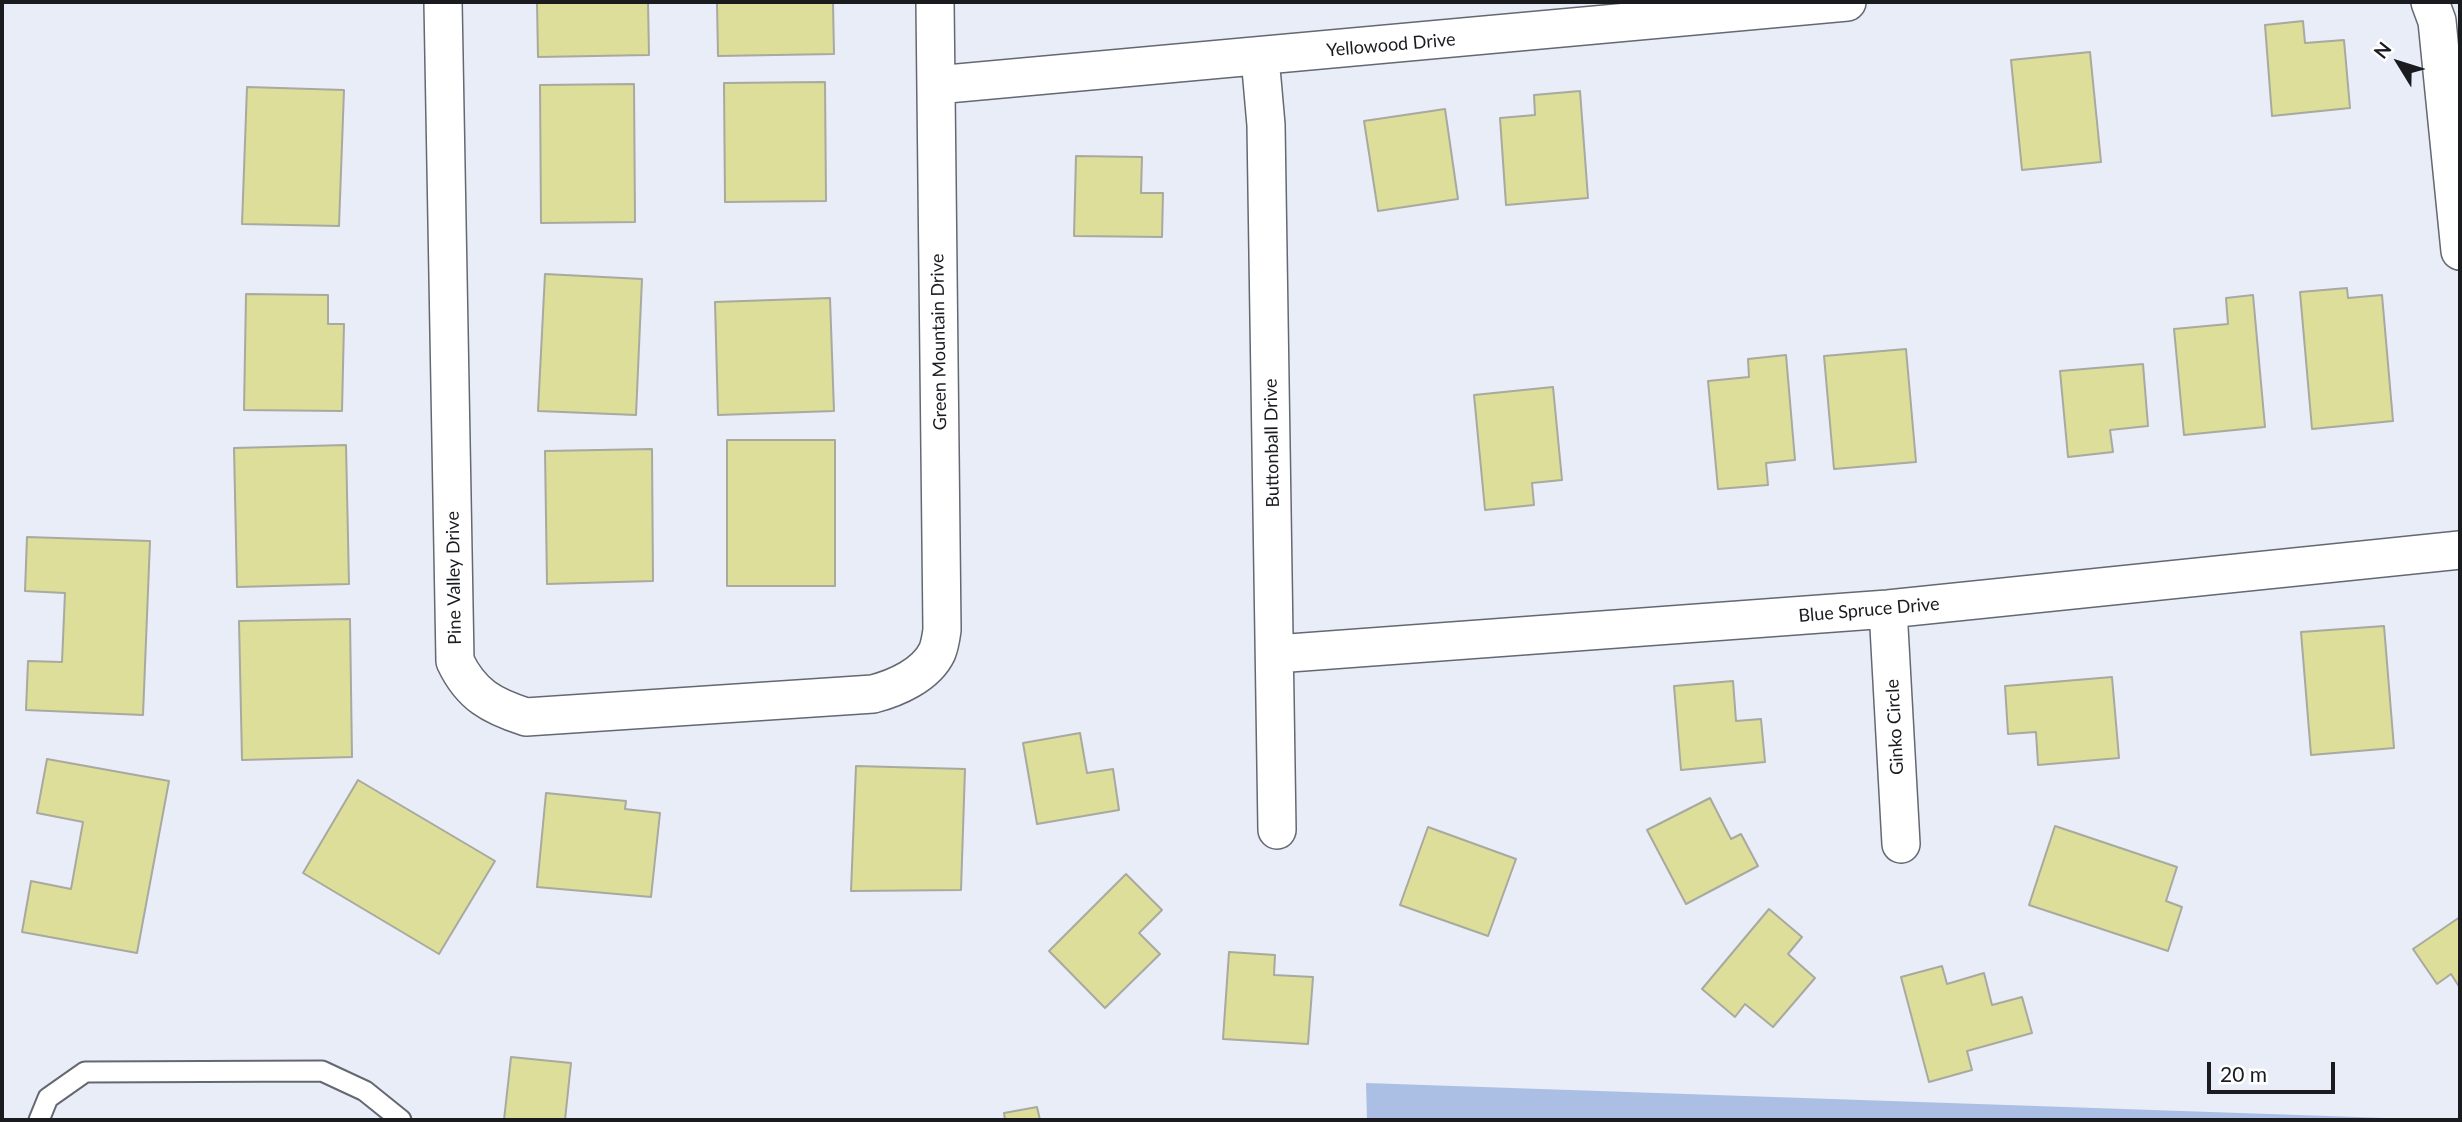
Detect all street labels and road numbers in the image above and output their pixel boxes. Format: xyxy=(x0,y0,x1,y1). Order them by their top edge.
street label: Yellowood Drive xyxy=(1326,29,1456,61)
street label: Green Mountain Drive xyxy=(927,253,951,431)
street label: Buttonball Drive xyxy=(1260,378,1284,508)
street label: Pine Valley Drive xyxy=(442,511,466,645)
street label: Blue Spruce Drive xyxy=(1798,593,1940,627)
street label: Ginko Circle xyxy=(1882,679,1908,775)

